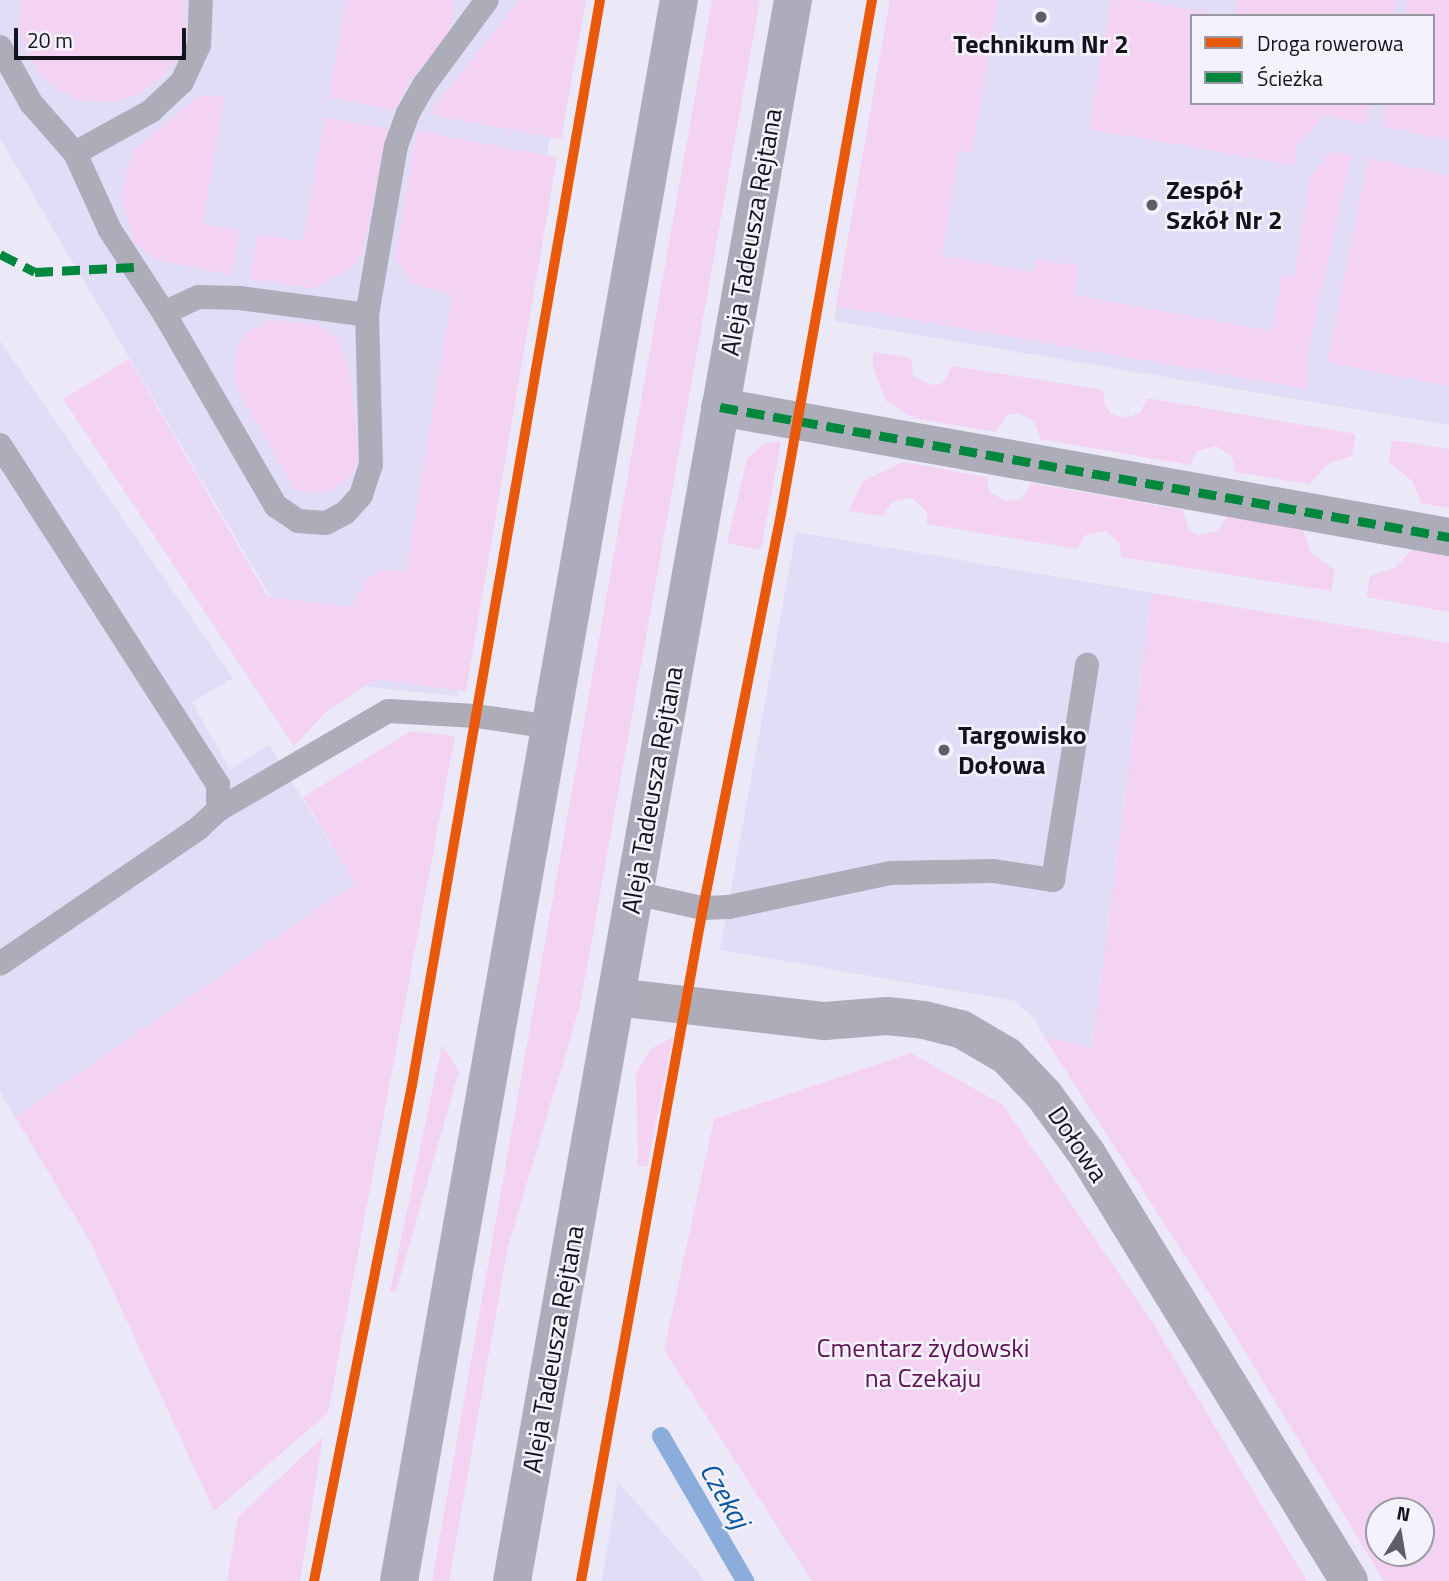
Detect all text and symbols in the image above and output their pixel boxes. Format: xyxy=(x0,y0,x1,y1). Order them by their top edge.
marker: Technikum Nr 2 xyxy=(1033,9,1049,25)
scale bar xyxy=(18,14,189,58)
legend xyxy=(1190,14,1435,105)
text: 20 m xyxy=(27,24,73,56)
text: Droga rowerowa xyxy=(1257,27,1404,59)
place label: Technikum Nr 2 xyxy=(953,28,1129,60)
text: Ścieżka xyxy=(1257,62,1323,94)
street label: Aleja Tadeusza Rejtana xyxy=(714,106,788,358)
place label: Zespół Szkół Nr 2 xyxy=(1166,174,1283,235)
marker: Zespół Szkół Nr 2 xyxy=(1144,197,1160,213)
street label: Aleja Tadeusza Rejtana xyxy=(615,664,689,916)
place label: Targowisko Dołowa xyxy=(958,719,1087,780)
marker: Targowisko Dołowa xyxy=(936,742,952,758)
street label: Dołowa xyxy=(1041,1100,1115,1188)
street label: Aleja Tadeusza Rejtana xyxy=(516,1223,590,1475)
park label: Cmentarz żydowski na Czekaju xyxy=(817,1332,1029,1394)
water label: Czekaj xyxy=(693,1456,757,1534)
north arrow xyxy=(1365,1497,1435,1567)
text: N xyxy=(1394,1497,1413,1528)

